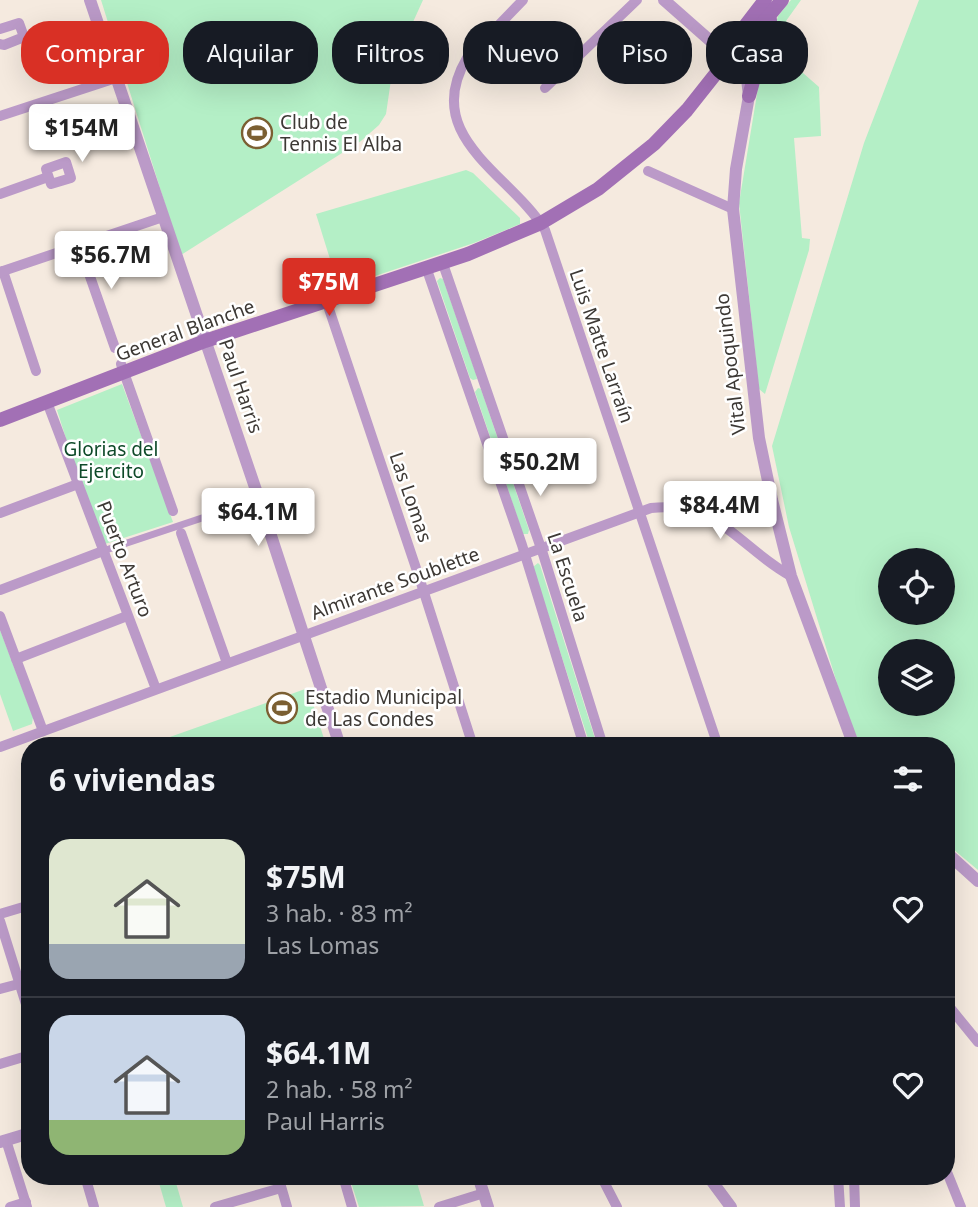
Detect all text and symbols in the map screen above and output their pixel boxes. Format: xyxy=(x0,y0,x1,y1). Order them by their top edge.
chip: Comprar xyxy=(21,21,169,84)
chip: Alquilar xyxy=(183,21,318,84)
chip: Filtros xyxy=(332,21,449,84)
chip: Nuevo xyxy=(463,21,583,84)
chip: Piso xyxy=(597,21,692,84)
chip: Casa xyxy=(706,21,808,84)
pin: $154M xyxy=(33,104,131,164)
place label: Club de Tennis El Alba xyxy=(280,109,402,157)
text: $154M xyxy=(45,111,119,143)
sports icon: Club de Tennis El Alba xyxy=(240,116,274,150)
pin: $56.7M xyxy=(54,232,168,291)
text: $56.7M xyxy=(71,238,151,270)
pin: $75M xyxy=(288,258,370,318)
text: $75M xyxy=(298,265,360,297)
street label: Luis Matte Larraín xyxy=(563,266,641,426)
street label: Vital Apoquindo xyxy=(708,292,752,436)
street label: General Blanche xyxy=(112,293,258,367)
street label: Paul Harris xyxy=(213,335,269,437)
park label: Glorias del Ejercito xyxy=(64,436,158,484)
pin: $50.2M xyxy=(483,438,597,498)
text: $50.2M xyxy=(500,445,580,477)
street label: Las Lomas xyxy=(383,448,439,546)
pin: $84.4M xyxy=(663,482,777,541)
text: $84.4M xyxy=(680,488,760,520)
pin: $64.1M xyxy=(201,489,315,548)
text: $64.1M xyxy=(218,495,298,527)
street label: Puerto Arturo xyxy=(91,497,159,621)
street label: La Escuela xyxy=(541,529,595,625)
street label: Almirante Soublette xyxy=(307,540,483,626)
map controls xyxy=(878,548,955,716)
button: locate xyxy=(878,548,955,625)
button: layers xyxy=(878,639,955,716)
place label: Estadio Municipal de Las Condes xyxy=(305,684,462,732)
sports icon: Estadio Municipal de Las Condes xyxy=(265,691,299,725)
text: 6 viviendas xyxy=(49,759,216,800)
icon: filters xyxy=(889,760,927,798)
text: $75M xyxy=(266,856,346,897)
icon: home xyxy=(105,867,189,951)
icon: heart xyxy=(889,890,927,928)
text: 3 hab. · 83 m² xyxy=(266,897,413,929)
text: Las Lomas xyxy=(266,929,379,961)
text: $64.1M xyxy=(266,1032,371,1073)
icon: home xyxy=(105,1043,189,1127)
icon: heart xyxy=(889,1066,927,1104)
text: 2 hab. · 58 m² xyxy=(266,1073,413,1105)
text: Paul Harris xyxy=(266,1105,385,1137)

